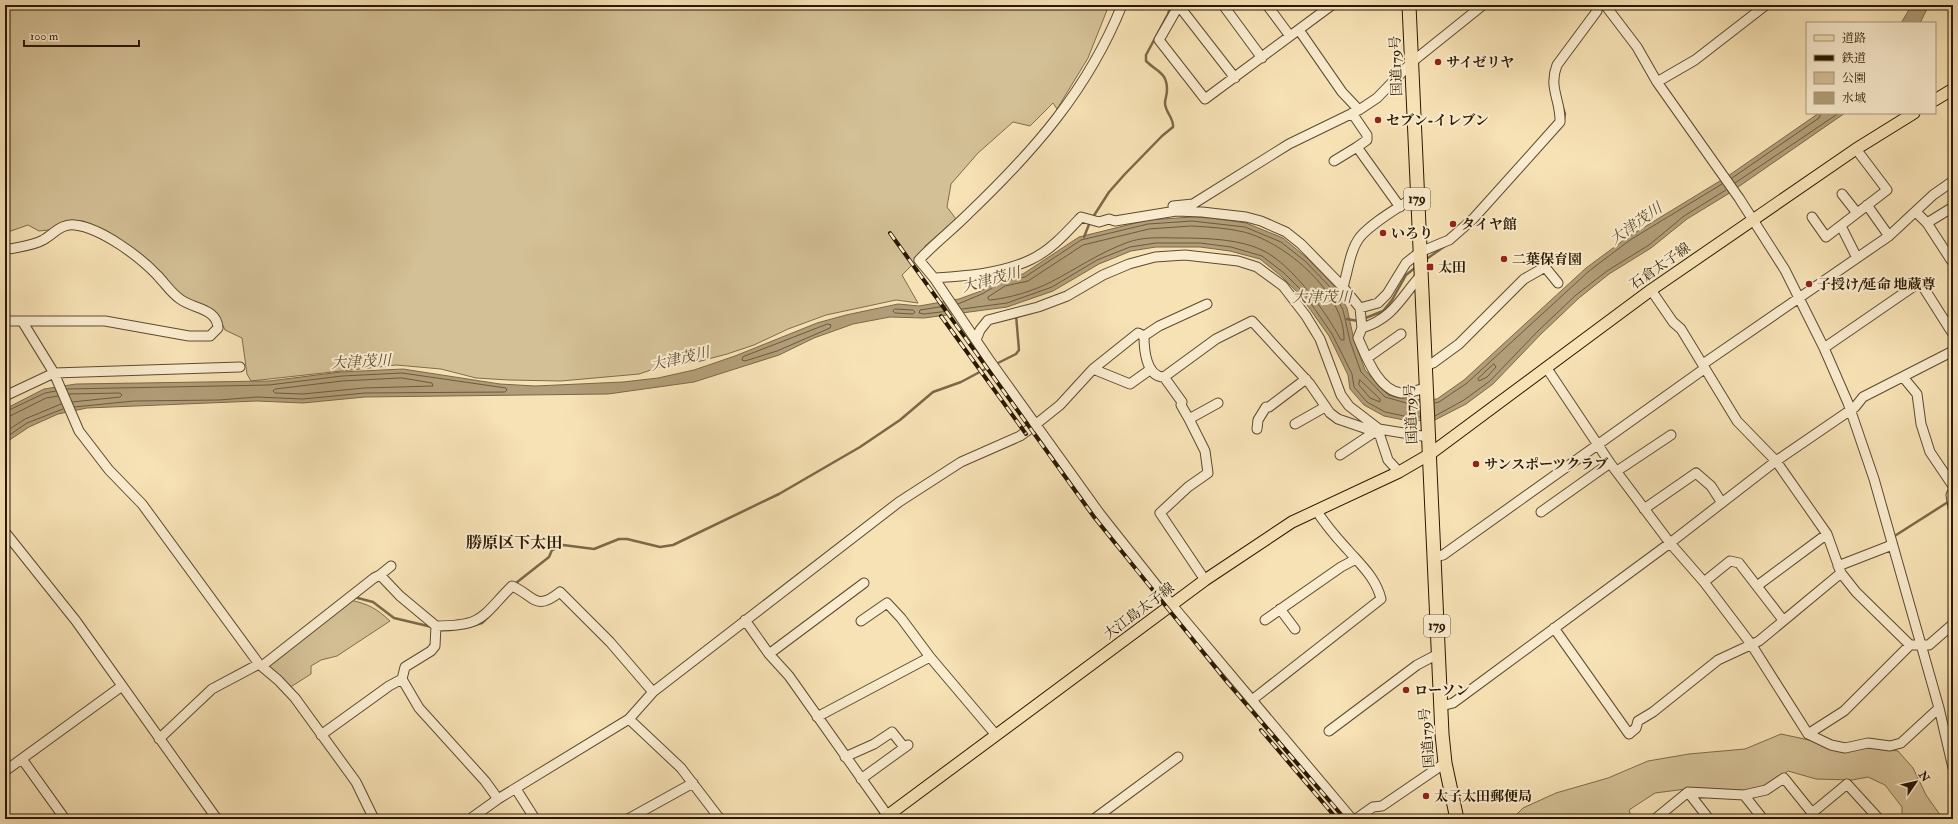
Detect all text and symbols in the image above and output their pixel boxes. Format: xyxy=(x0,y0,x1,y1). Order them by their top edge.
scale bar xyxy=(24,22,139,48)
legend xyxy=(1806,22,1936,114)
text: 100 m xyxy=(30,29,59,44)
text: 道路 xyxy=(1842,31,1866,46)
street label: 国道179号 xyxy=(1386,35,1406,97)
text: 鉄道 xyxy=(1841,51,1866,66)
place label: サイゼリヤ xyxy=(1446,54,1514,71)
marker: サイゼリヤ xyxy=(1433,57,1443,67)
text: 公園 xyxy=(1842,71,1866,86)
text: 水域 xyxy=(1842,91,1866,106)
place label: セブン-イレブン xyxy=(1386,112,1489,129)
marker: セブン-イレブン xyxy=(1373,115,1383,125)
road number: 179 xyxy=(1404,188,1430,210)
water label: 大津茂川 xyxy=(1606,198,1668,249)
place label: タイヤ館 xyxy=(1461,216,1517,233)
marker: タイヤ館 xyxy=(1448,219,1458,229)
place label: いろり xyxy=(1391,225,1433,242)
marker: いろり xyxy=(1378,228,1388,238)
street label: 石倉太子線 xyxy=(1626,239,1694,293)
place label: 二葉保育園 xyxy=(1512,251,1582,268)
marker: 二葉保育園 xyxy=(1499,254,1509,264)
place label: 太田 xyxy=(1438,259,1466,276)
marker: 太田 xyxy=(1425,262,1435,272)
water label: 大津茂川 xyxy=(960,263,1024,297)
place label: 子授け/延命 地蔵尊 xyxy=(1817,276,1936,293)
marker: 子授け/延命 地蔵尊 xyxy=(1804,279,1814,289)
water label: 大津茂川 xyxy=(1292,288,1354,307)
water label: 大津茂川 xyxy=(649,343,713,375)
water label: 大津茂川 xyxy=(331,351,393,373)
street label: 国道179号 xyxy=(1401,383,1421,445)
place label: サンスポーツクラブ xyxy=(1484,456,1608,473)
marker: サンスポーツクラブ xyxy=(1471,459,1481,469)
district label: 勝原区下太田 xyxy=(466,533,562,553)
street label: 大江島太子線 xyxy=(1100,579,1178,643)
road number: 179 xyxy=(1424,615,1450,637)
place label: ローソン xyxy=(1414,682,1469,699)
marker: ローソン xyxy=(1401,685,1411,695)
street label: 国道179号 xyxy=(1416,707,1438,769)
north arrow xyxy=(1896,762,1936,802)
text: N xyxy=(1915,768,1933,785)
place label: 太子太田郵便局 xyxy=(1434,788,1532,805)
marker: 太子太田郵便局 xyxy=(1421,791,1431,801)

